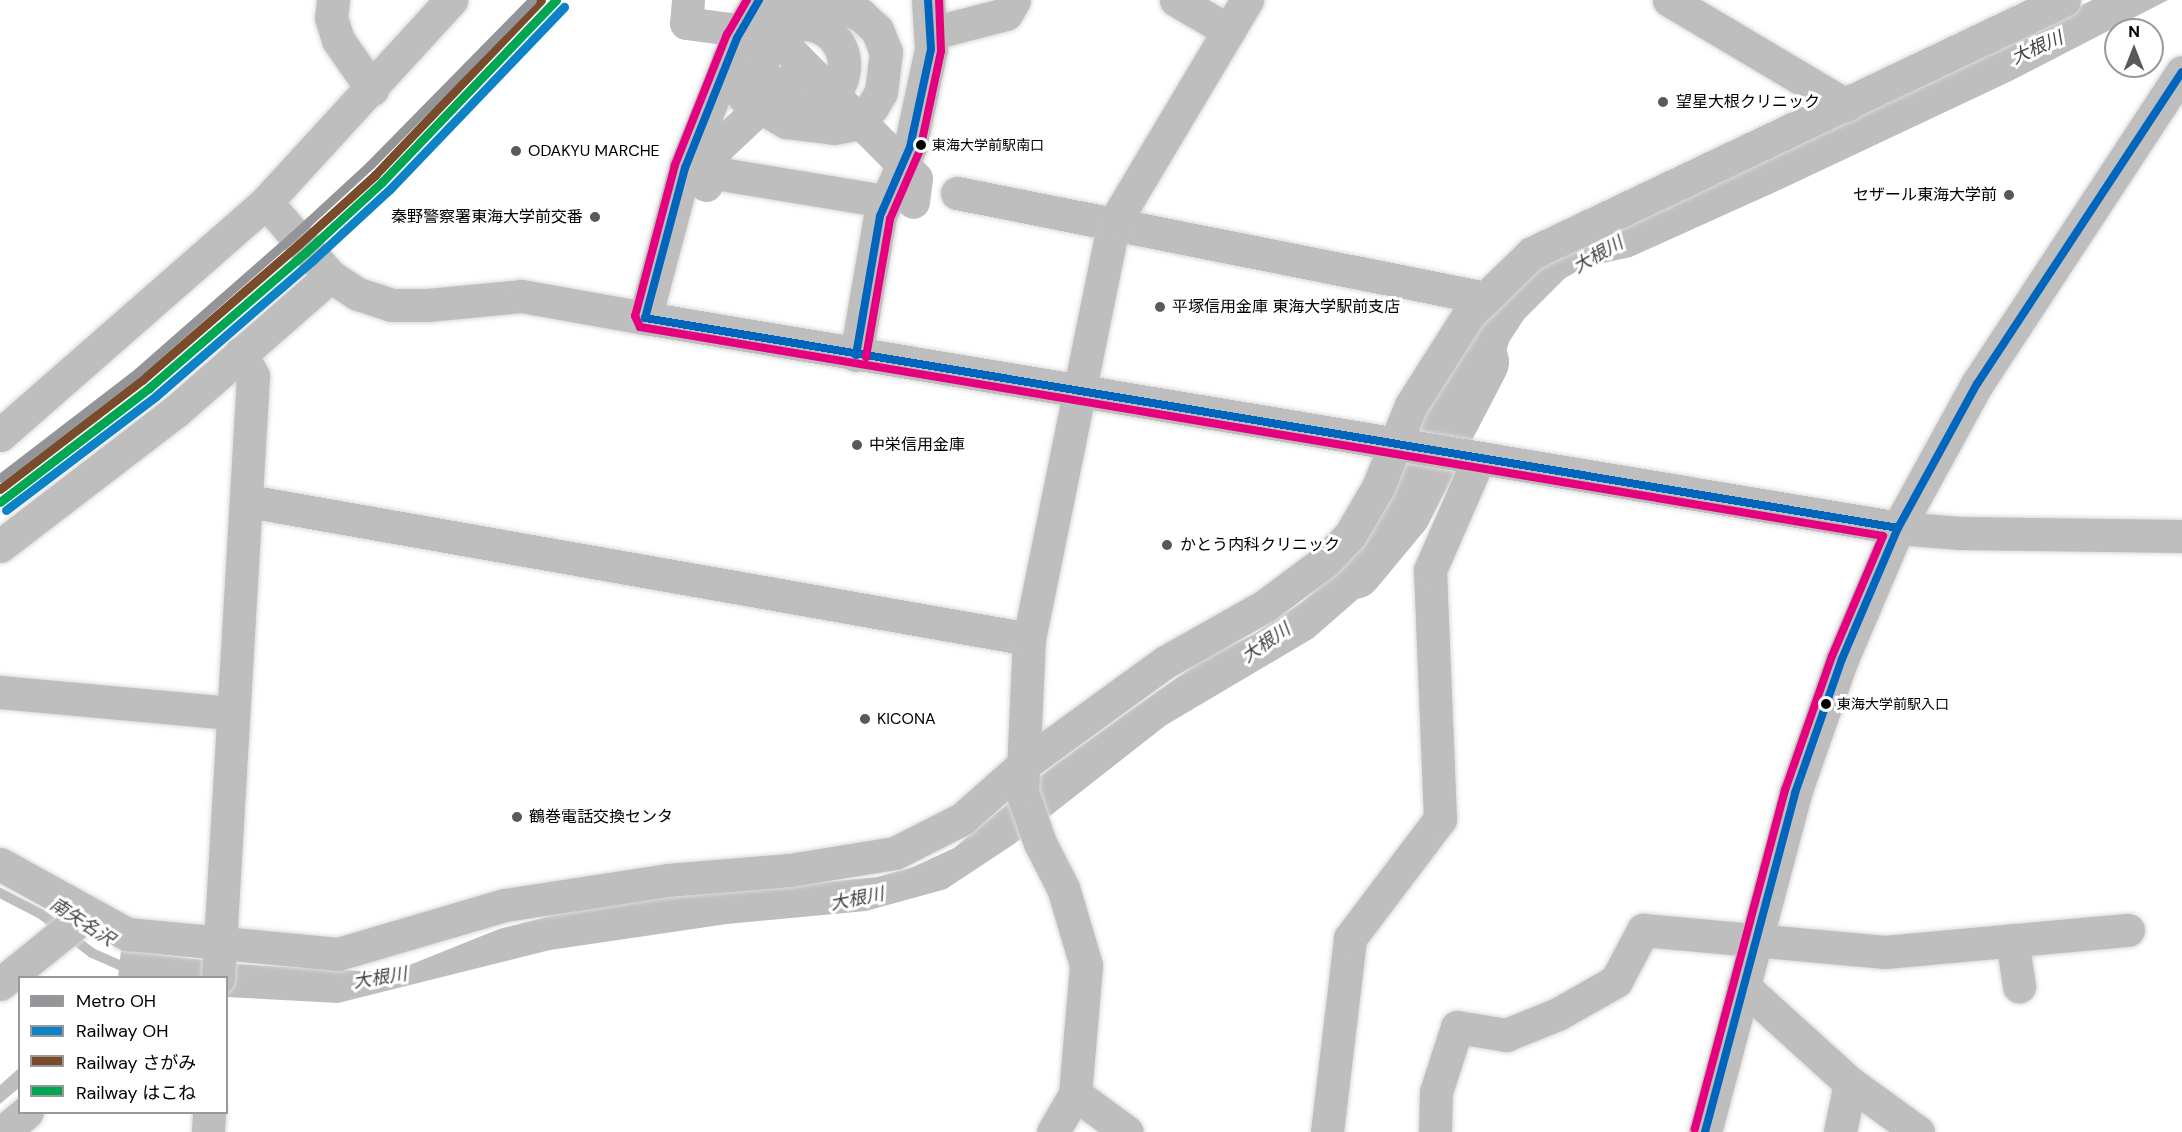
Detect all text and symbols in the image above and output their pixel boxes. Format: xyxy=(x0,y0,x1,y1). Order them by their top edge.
north arrow xyxy=(2104,18,2164,78)
text: N xyxy=(2128,21,2140,42)
water label: 大根川 xyxy=(2008,27,2066,69)
place label: 望星大根クリニック xyxy=(1676,92,1820,112)
marker: 望星大根クリニック xyxy=(1654,93,1672,111)
place label: 東海大学前駅南口 xyxy=(932,137,1044,153)
marker: 東海大学前駅南口 xyxy=(915,139,927,151)
place label: ODAKYU MARCHE xyxy=(528,141,660,161)
marker: ODAKYU MARCHE xyxy=(509,144,523,158)
place label: セザール東海大学前 xyxy=(1853,185,1997,205)
marker: セザール東海大学前 xyxy=(2002,188,2016,202)
place label: 秦野警察署東海大学前交番 xyxy=(391,207,583,227)
marker: 秦野警察署東海大学前交番 xyxy=(588,210,602,224)
water label: 大根川 xyxy=(1569,232,1627,278)
place label: 平塚信用金庫 東海大学駅前支店 xyxy=(1172,297,1400,317)
marker: 平塚信用金庫 東海大学駅前支店 xyxy=(1153,300,1167,314)
place label: 中栄信用金庫 xyxy=(869,435,965,455)
marker: 中栄信用金庫 xyxy=(850,438,864,452)
place label: かとう内科クリニック xyxy=(1180,535,1340,555)
marker: かとう内科クリニック xyxy=(1158,536,1176,554)
water label: 大根川 xyxy=(1238,619,1294,667)
place label: 東海大学前駅入口 xyxy=(1837,696,1949,712)
marker: 東海大学前駅入口 xyxy=(1820,698,1832,710)
place label: KICONA xyxy=(877,709,936,729)
marker: KICONA xyxy=(858,712,872,726)
place label: 鶴巻電話交換センタ xyxy=(529,807,673,827)
marker: 鶴巻電話交換センタ xyxy=(510,810,524,824)
water label: 大根川 xyxy=(828,883,886,915)
water label: 南矢名沢 xyxy=(46,893,118,951)
water label: 大根川 xyxy=(352,963,408,993)
legend xyxy=(18,976,228,1114)
text: Metro OH xyxy=(76,989,156,1013)
text: Railway OH xyxy=(76,1019,168,1043)
text: Railway さがみ xyxy=(76,1051,196,1075)
text: Railway はこね xyxy=(76,1081,196,1105)

